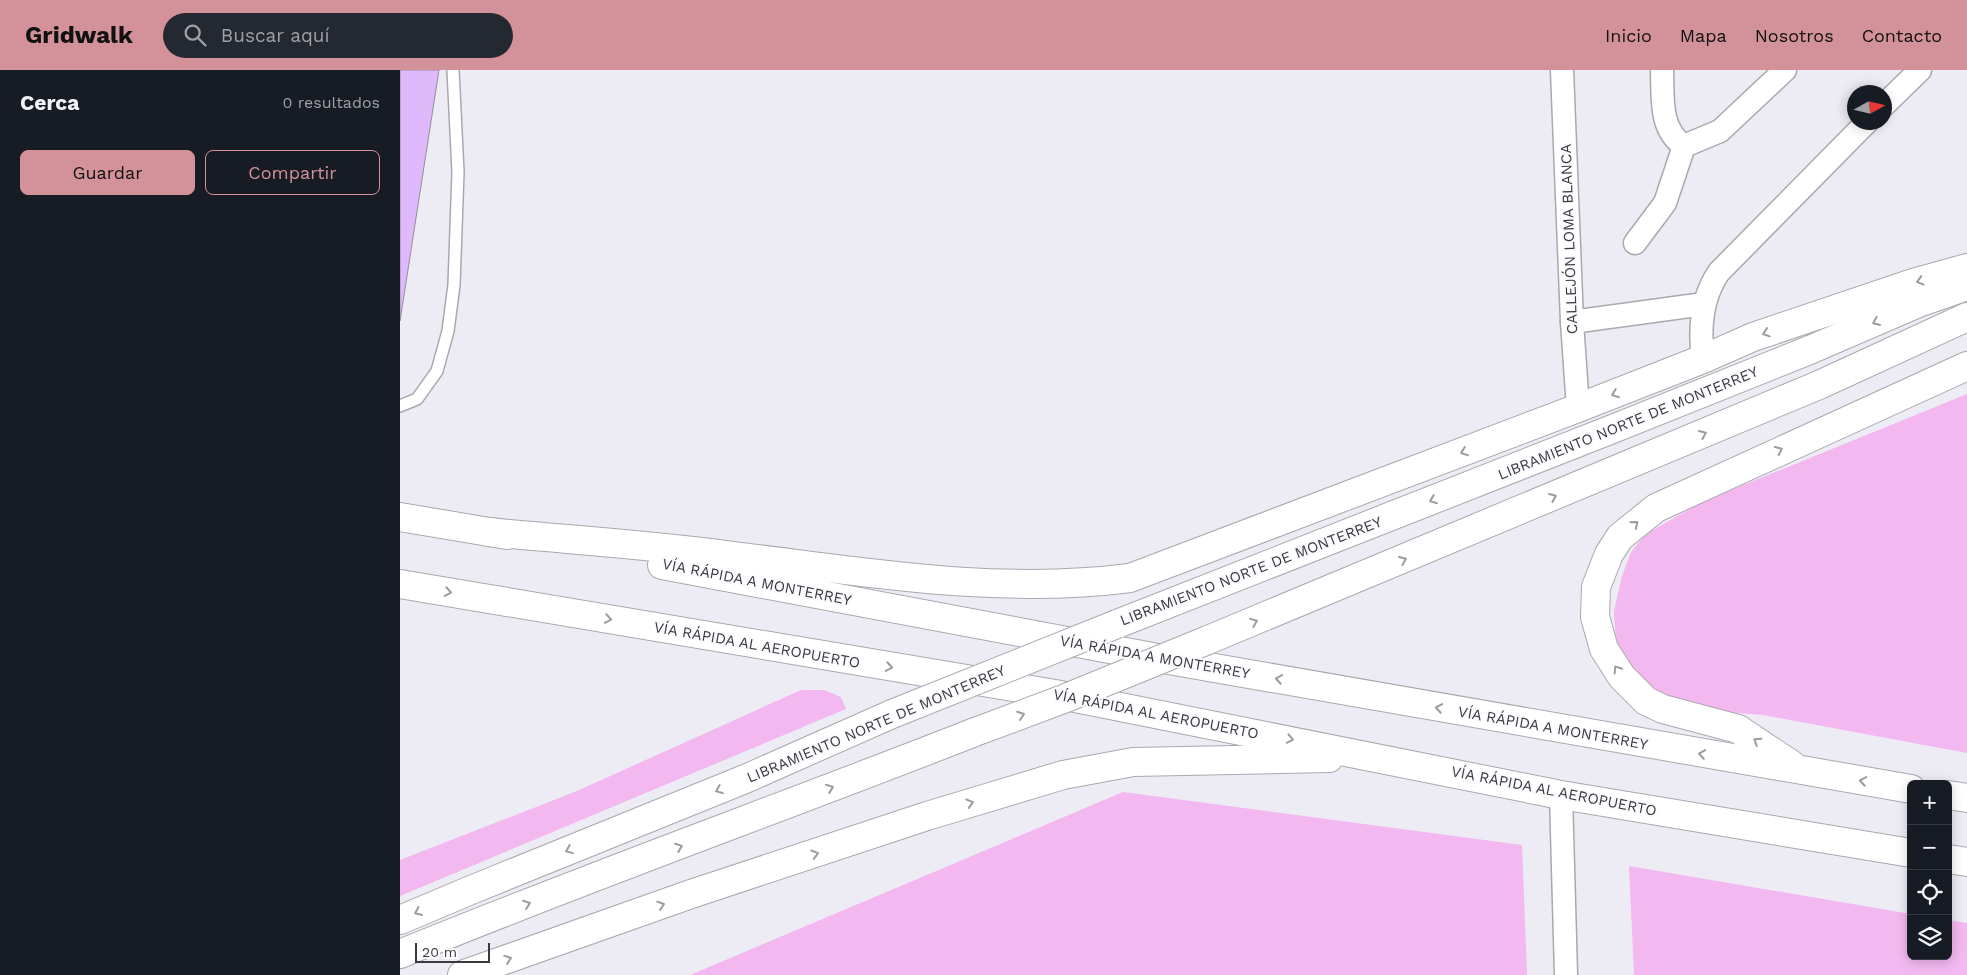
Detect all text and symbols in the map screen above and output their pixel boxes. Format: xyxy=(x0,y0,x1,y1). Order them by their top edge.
search box xyxy=(163,13,513,58)
text: Gridwalk xyxy=(25,21,133,49)
icon: search xyxy=(181,21,209,49)
text: Buscar aquí xyxy=(221,24,330,47)
text: Inicio xyxy=(1605,25,1652,46)
text: Mapa xyxy=(1680,25,1727,46)
text: Nosotros xyxy=(1755,25,1834,46)
text: Contacto xyxy=(1862,25,1942,46)
north arrow xyxy=(1847,85,1892,130)
text: Cerca xyxy=(20,90,79,115)
text: 0 resultados xyxy=(282,93,380,112)
street label: CALLEJÓN LOMA BLANCA xyxy=(1556,143,1581,334)
button: Guardar xyxy=(20,150,195,195)
button: Compartir xyxy=(205,150,380,195)
one-way arrow xyxy=(1915,275,1924,286)
one-way arrow xyxy=(1872,315,1881,326)
one-way arrow xyxy=(1762,327,1771,337)
street label: LIBRAMIENTO NORTE DE MONTERREY xyxy=(1495,362,1761,484)
one-way arrow xyxy=(1611,387,1620,398)
one-way arrow xyxy=(1698,429,1707,440)
one-way arrow xyxy=(1460,446,1468,456)
one-way arrow xyxy=(1774,446,1783,457)
one-way arrow xyxy=(1548,492,1557,503)
one-way arrow xyxy=(1429,494,1438,504)
street label: LIBRAMIENTO NORTE DE MONTERREY xyxy=(1118,512,1385,629)
one-way arrow xyxy=(1629,522,1638,530)
street label: VÍA RÁPIDA A MONTERREY xyxy=(661,555,854,609)
one-way arrow xyxy=(1399,555,1407,565)
one-way arrow xyxy=(444,586,452,597)
one-way arrow xyxy=(604,614,613,624)
street label: VÍA RÁPIDA AL AEROPUERTO xyxy=(653,618,861,672)
one-way arrow xyxy=(1249,618,1257,628)
street label: VÍA RÁPIDA A MONTERREY xyxy=(1059,631,1252,683)
street label: LIBRAMIENTO NORTE DE MONTERREY xyxy=(744,661,1008,787)
one-way arrow xyxy=(885,661,894,671)
one-way arrow xyxy=(1613,666,1623,675)
one-way arrow xyxy=(1275,675,1283,685)
street label: VÍA RÁPIDA AL AEROPUERTO xyxy=(1052,685,1260,743)
street label: VÍA RÁPIDA A MONTERREY xyxy=(1457,702,1650,754)
one-way arrow xyxy=(1435,703,1443,713)
one-way arrow xyxy=(1016,711,1024,721)
one-way arrow xyxy=(1286,734,1295,744)
one-way arrow xyxy=(1754,737,1763,747)
one-way arrow xyxy=(1698,749,1707,759)
street label: VÍA RÁPIDA AL AEROPUERTO xyxy=(1450,762,1658,820)
one-way arrow xyxy=(1858,776,1867,786)
map controls xyxy=(1907,780,1952,960)
button: + xyxy=(1907,780,1952,825)
one-way arrow xyxy=(715,784,724,794)
one-way arrow xyxy=(826,784,834,794)
one-way arrow xyxy=(965,799,973,809)
button: − xyxy=(1907,825,1952,870)
one-way arrow xyxy=(674,843,683,853)
one-way arrow xyxy=(565,845,573,855)
one-way arrow xyxy=(811,850,819,860)
button: locate xyxy=(1907,870,1952,915)
one-way arrow xyxy=(522,900,530,910)
one-way arrow xyxy=(656,901,665,911)
one-way arrow xyxy=(414,906,423,917)
button: layers xyxy=(1907,915,1952,960)
scale bar xyxy=(415,940,490,963)
text: 20 m xyxy=(422,944,457,960)
one-way arrow xyxy=(503,955,512,965)

